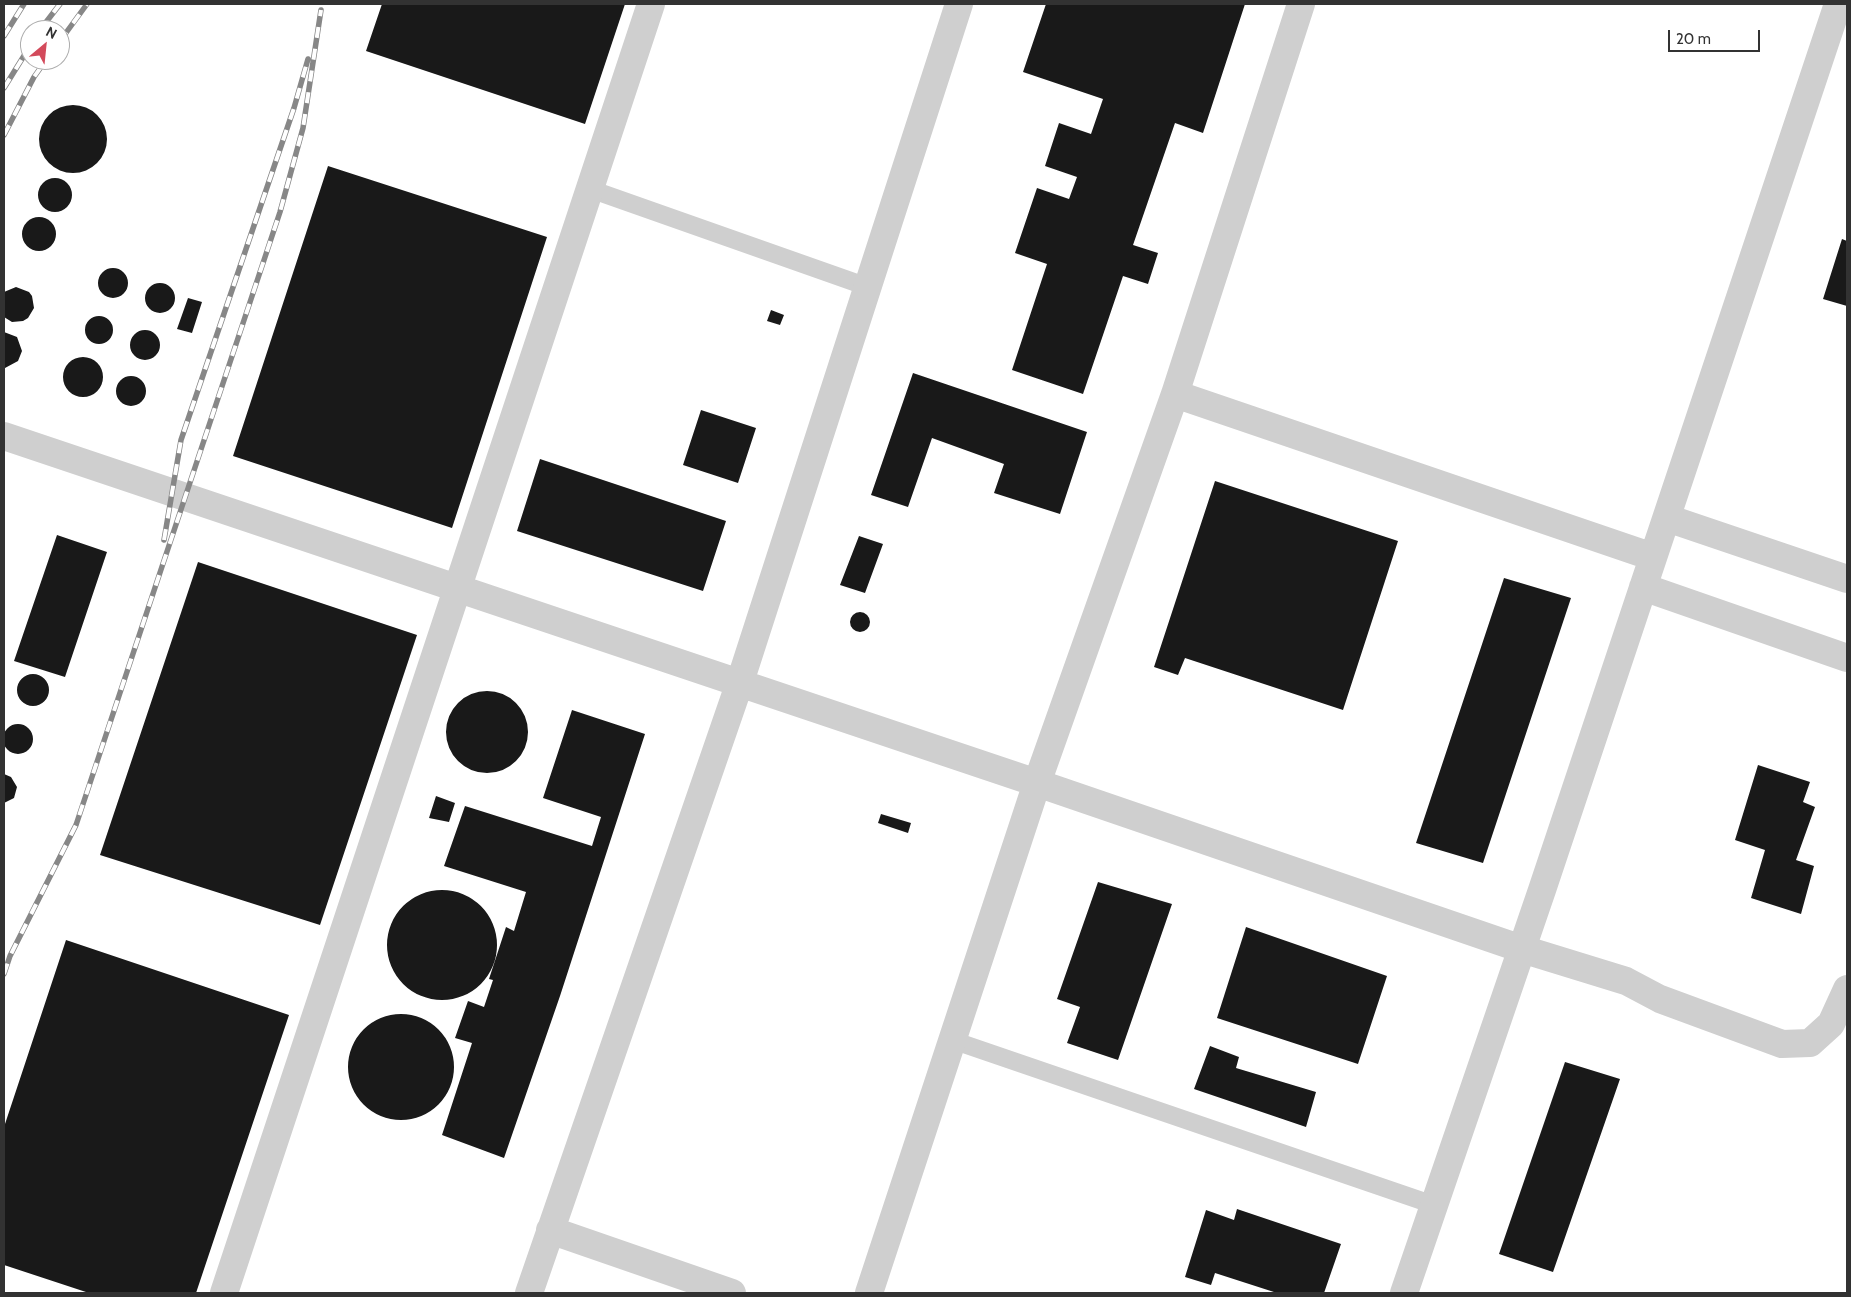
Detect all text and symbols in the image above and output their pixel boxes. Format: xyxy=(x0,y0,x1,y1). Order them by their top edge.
north arrow xyxy=(20,20,70,70)
scale bar xyxy=(1671,20,1764,52)
text: N xyxy=(43,22,60,43)
text: 20 m xyxy=(1676,30,1711,48)

